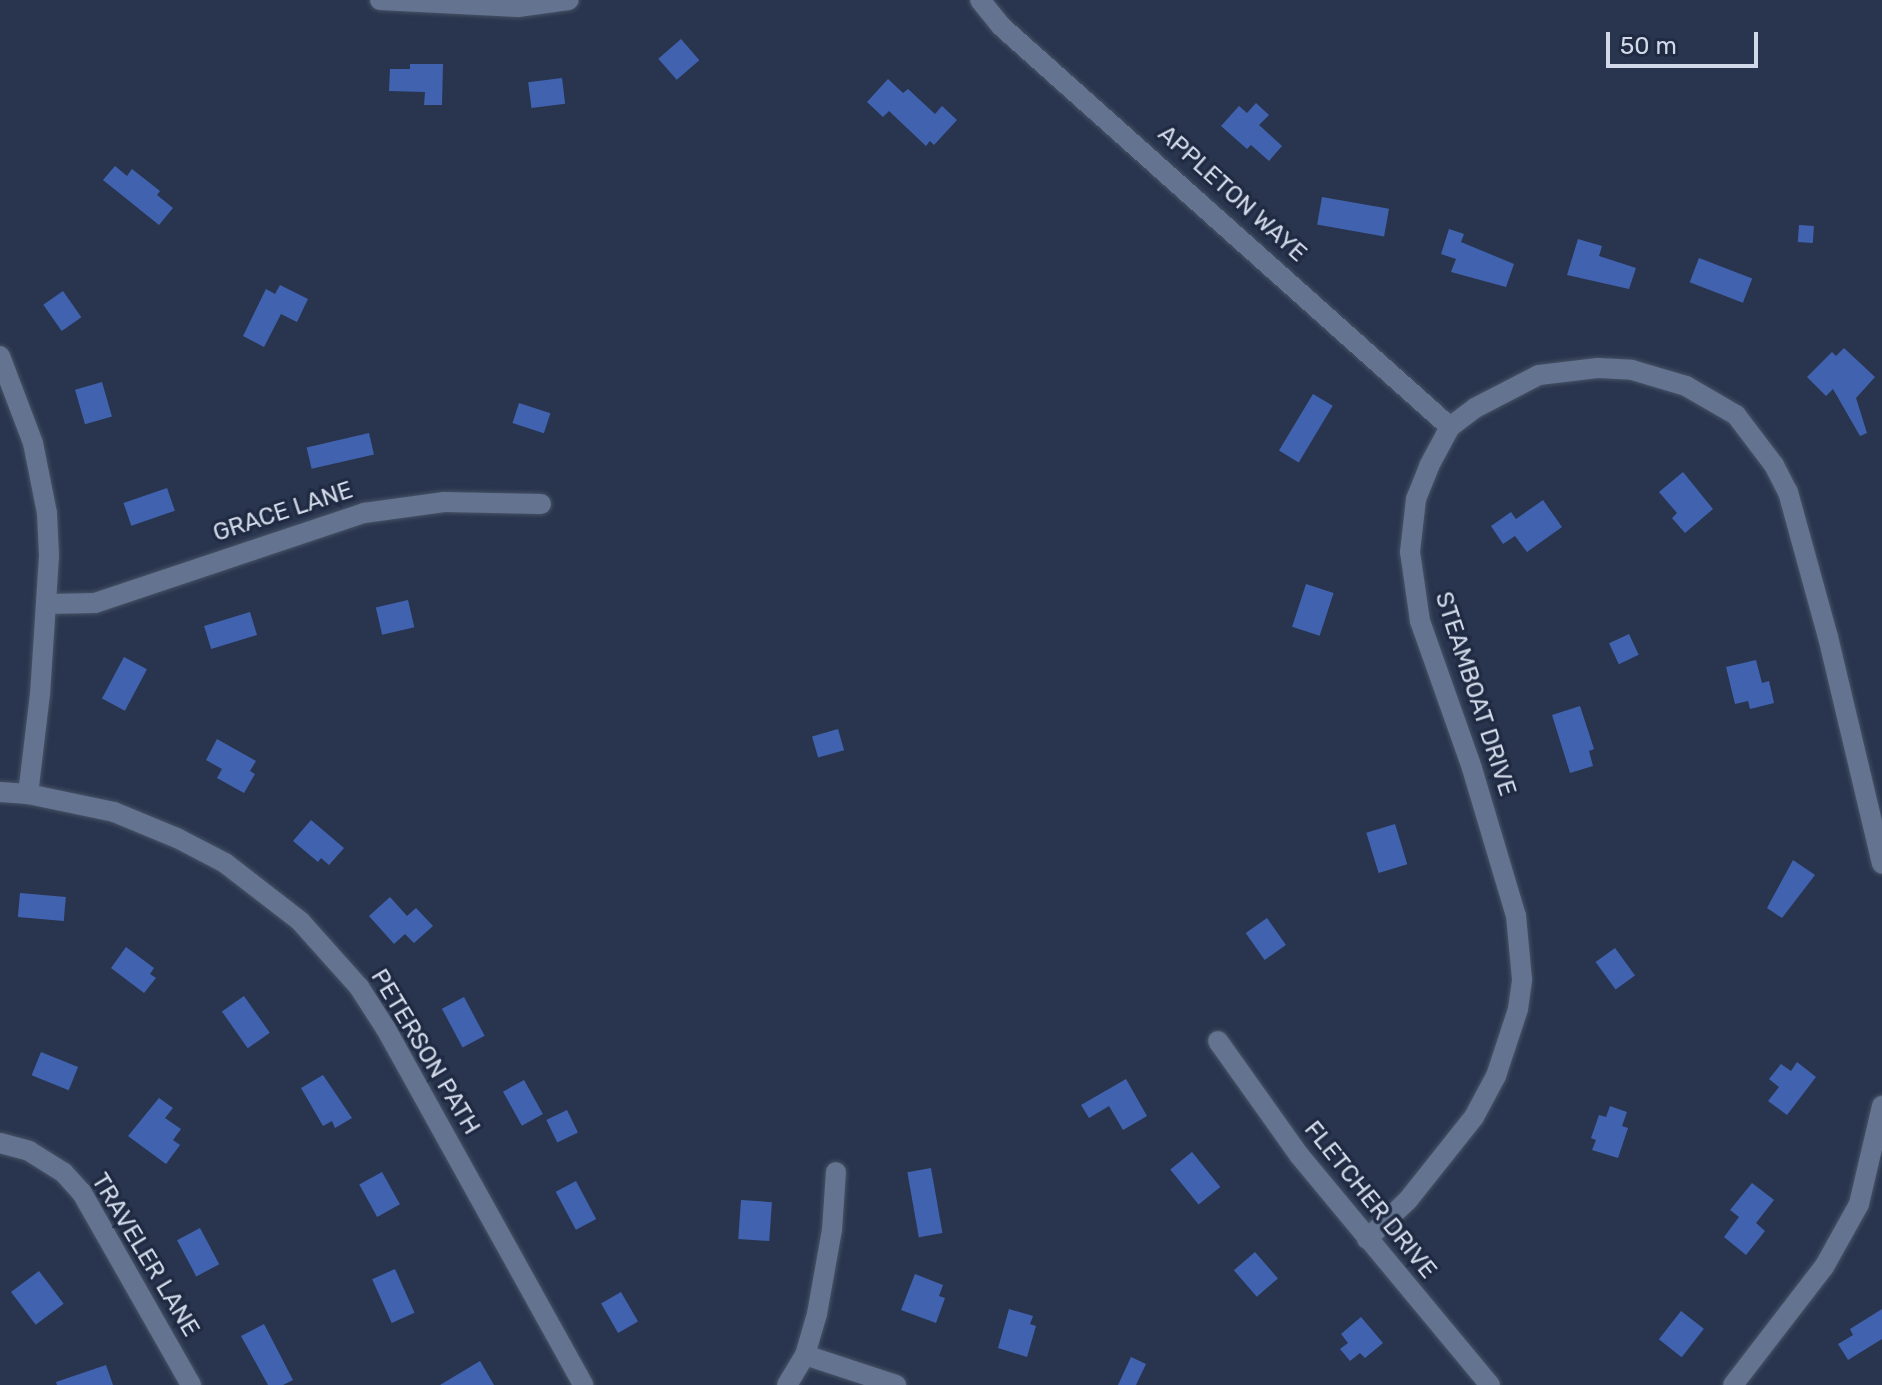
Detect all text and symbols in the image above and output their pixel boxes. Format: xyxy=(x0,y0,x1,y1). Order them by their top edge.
scale bar xyxy=(1610,16,1762,66)
text: 50 m xyxy=(1620,32,1677,60)
street label: APPLETON WAYE xyxy=(1152,120,1312,268)
street label: GRACE LANE xyxy=(210,476,356,548)
street label: STEAMBOAT DRIVE xyxy=(1428,588,1522,800)
street label: PETERSON PATH xyxy=(364,964,486,1140)
street label: FLETCHER DRIVE xyxy=(1298,1116,1442,1284)
street label: TRAVELER LANE xyxy=(85,1168,205,1342)

